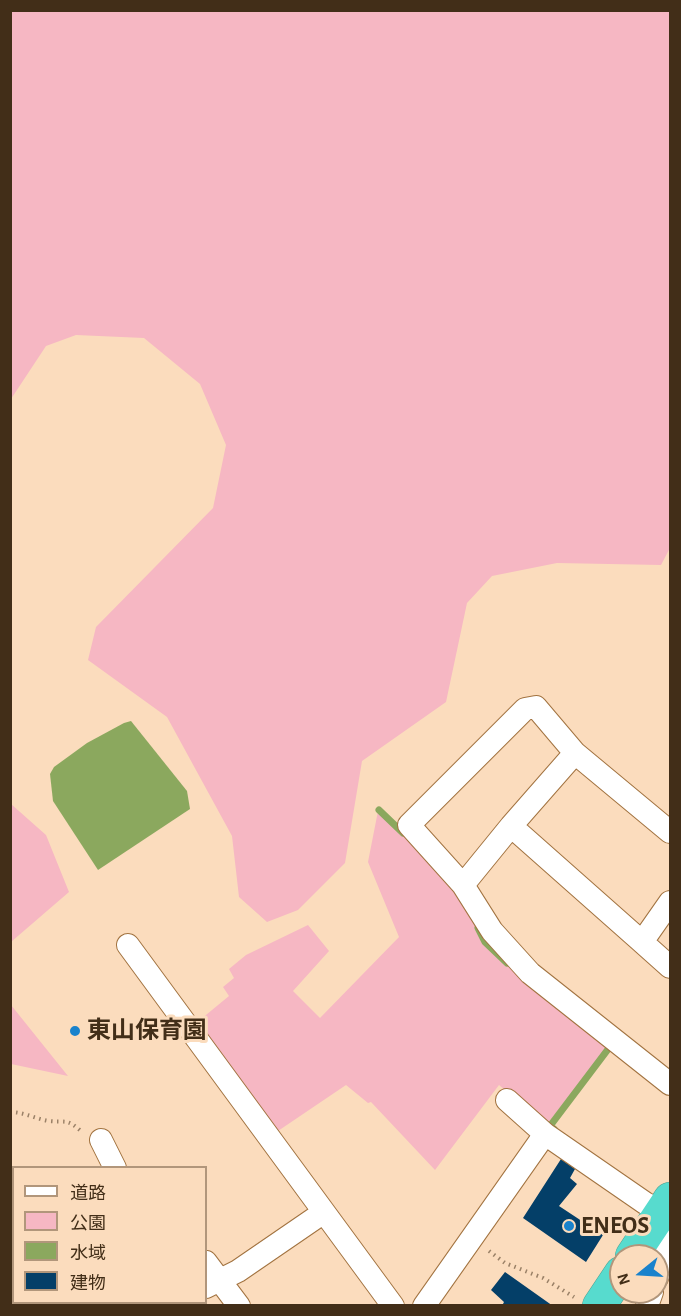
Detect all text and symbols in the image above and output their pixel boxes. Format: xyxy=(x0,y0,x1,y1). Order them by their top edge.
place label: 東山保育園 xyxy=(87,1017,207,1045)
marker: 東山保育園 xyxy=(68,1024,82,1038)
legend xyxy=(12,1166,207,1304)
text: 道路 xyxy=(70,1185,106,1203)
place label: ENEOS xyxy=(581,1212,649,1240)
text: 公園 xyxy=(70,1215,106,1233)
marker: ENEOS xyxy=(562,1219,576,1233)
north arrow xyxy=(609,1244,669,1304)
text: 水域 xyxy=(70,1245,106,1263)
text: N xyxy=(614,1271,633,1287)
text: 建物 xyxy=(70,1275,106,1293)

